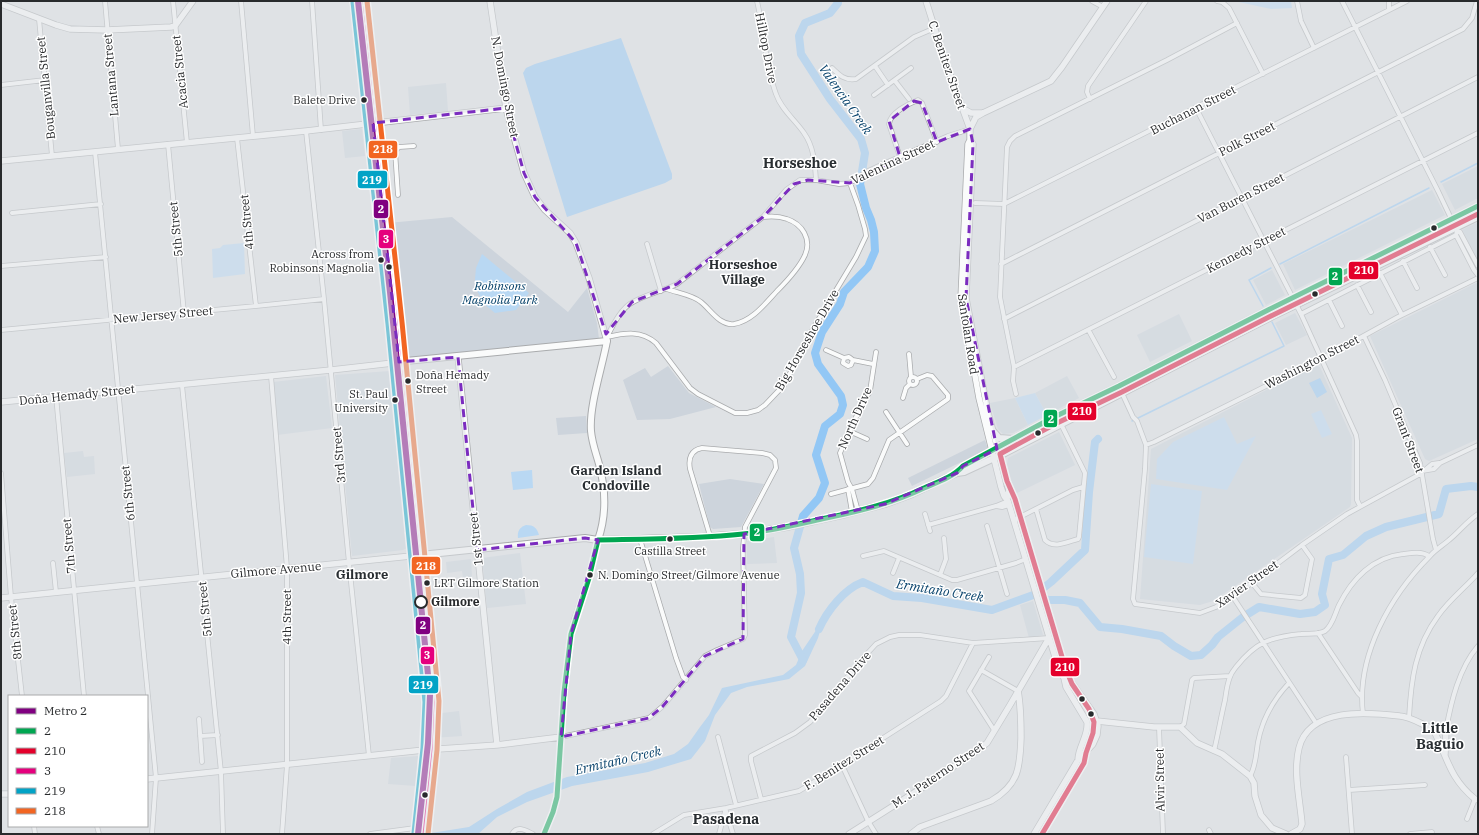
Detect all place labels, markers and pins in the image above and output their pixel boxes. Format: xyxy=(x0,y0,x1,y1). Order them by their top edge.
place label: Balete Drive xyxy=(293,93,356,107)
marker: Balete Drive xyxy=(359,95,369,105)
unlabelled marker xyxy=(1429,223,1439,233)
place label: Across from Robinsons Magnolia xyxy=(269,247,375,275)
marker: Across from Robinsons Magnolia xyxy=(376,255,386,265)
unlabelled marker xyxy=(384,262,394,272)
unlabelled marker xyxy=(1310,289,1320,299)
place label: Doña Hemady Street xyxy=(416,368,489,396)
marker: Doña Hemady Street xyxy=(403,376,413,386)
place label: St. Paul University xyxy=(334,387,388,415)
marker: St. Paul University xyxy=(390,395,400,405)
unlabelled marker xyxy=(1033,428,1043,438)
marker: Castilla Street xyxy=(665,534,675,544)
place label: Castilla Street xyxy=(634,544,706,558)
place label: N. Domingo Street/Gilmore Avenue xyxy=(598,568,780,582)
marker: N. Domingo Street/Gilmore Avenue xyxy=(585,570,595,580)
place label: LRT Gilmore Station xyxy=(434,576,539,590)
marker: LRT Gilmore Station xyxy=(422,578,432,588)
place label: Gilmore xyxy=(431,594,480,609)
marker: Gilmore xyxy=(414,595,428,609)
unlabelled marker xyxy=(1077,694,1087,704)
unlabelled marker xyxy=(1086,709,1096,719)
unlabelled marker xyxy=(420,790,430,800)

